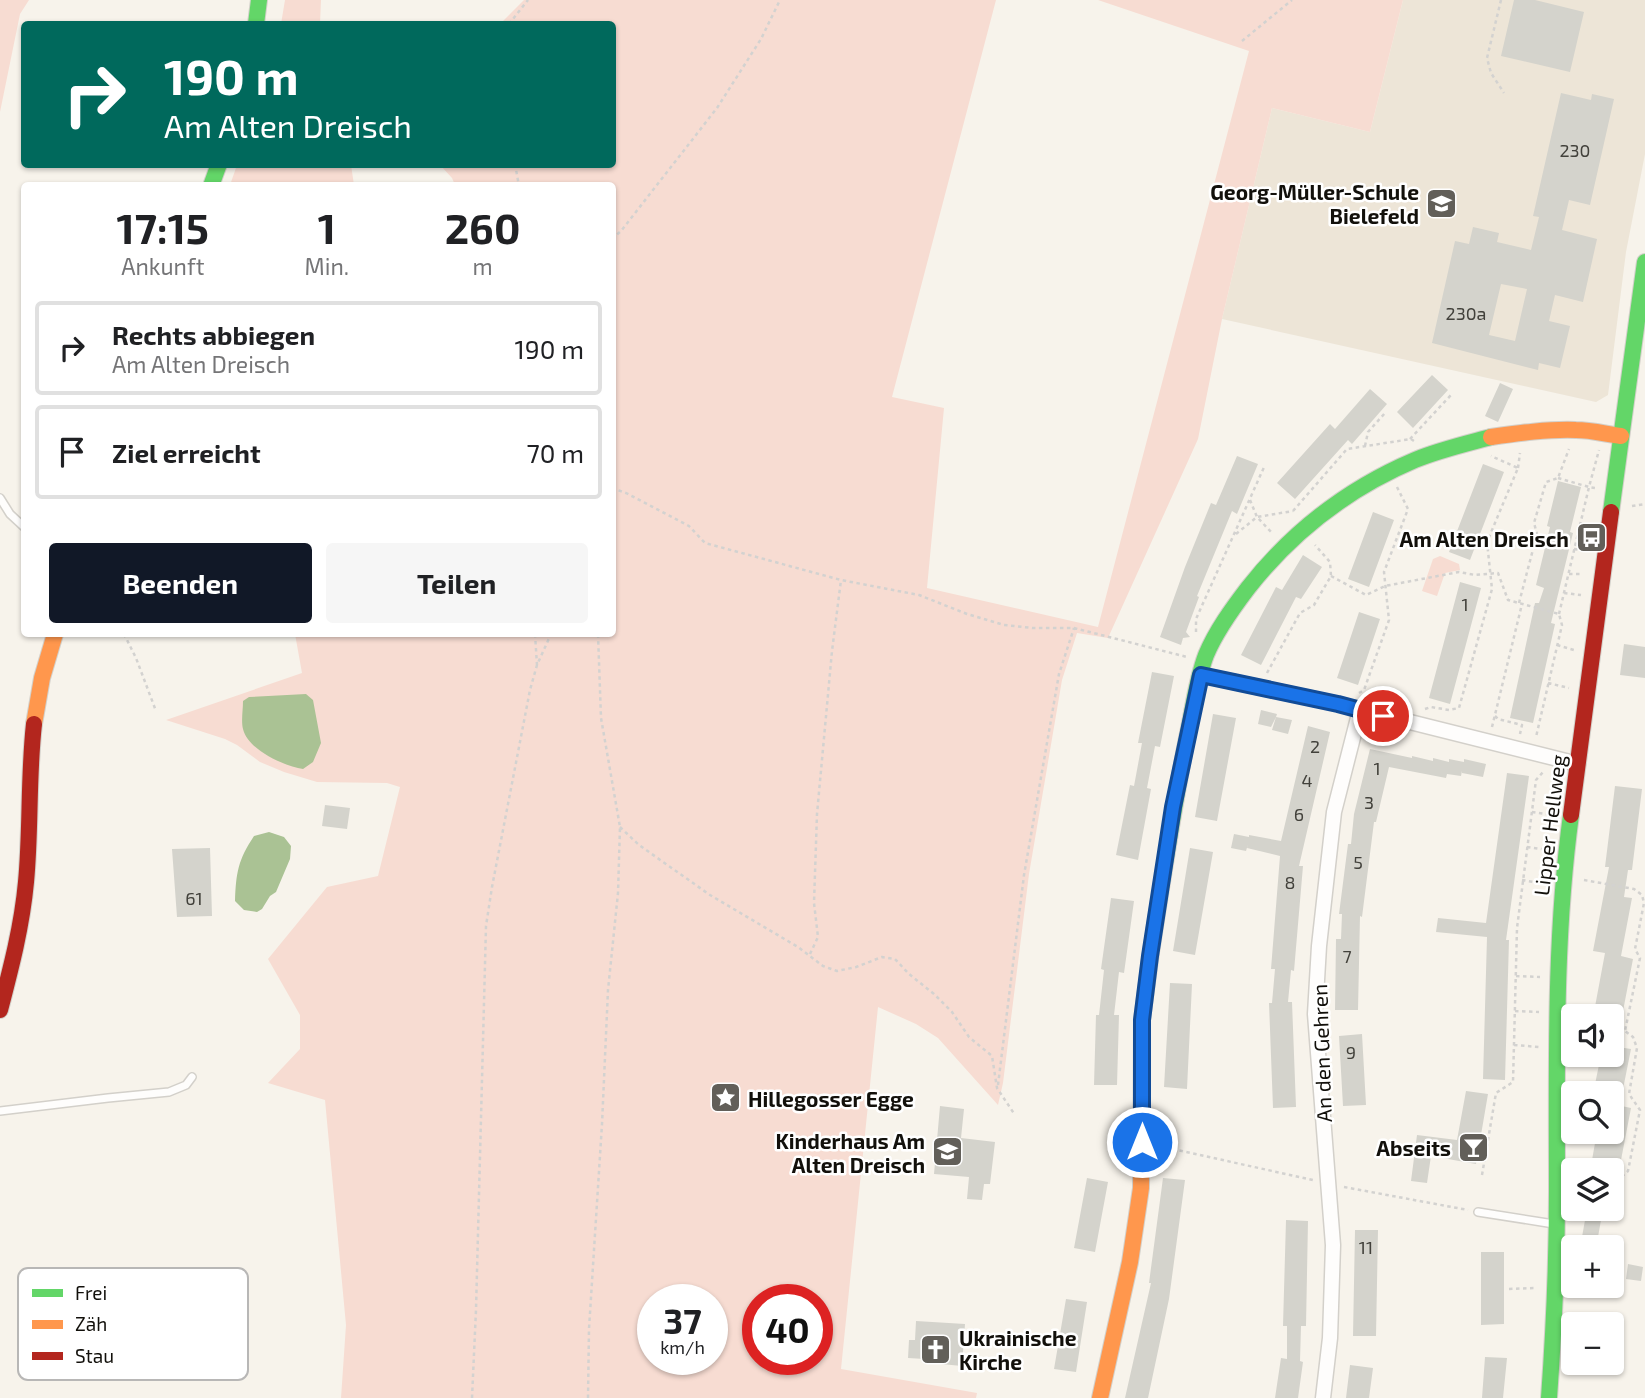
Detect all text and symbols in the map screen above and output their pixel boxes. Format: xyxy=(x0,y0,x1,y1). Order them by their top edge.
text: 190 m xyxy=(164,46,299,105)
icon: right xyxy=(49,49,140,140)
text: Am Alten Dreisch xyxy=(164,106,412,144)
house number: 230 xyxy=(1560,139,1590,161)
place label: Georg-Müller-Schule Bielefeld xyxy=(1210,179,1419,228)
school or university icon: Georg-Müller-Schule Bielefeld xyxy=(1425,186,1459,220)
text: 17:15 xyxy=(117,202,209,252)
text: 1 xyxy=(318,202,336,252)
text: 260 xyxy=(445,202,520,252)
text: Ankunft xyxy=(121,252,204,280)
text: Min. xyxy=(305,252,349,280)
text: m xyxy=(472,252,493,280)
house number: 230a xyxy=(1446,302,1486,324)
text: Rechts abbiegen xyxy=(112,319,315,350)
icon: right xyxy=(53,329,91,367)
text: 190 m xyxy=(515,333,584,364)
text: Am Alten Dreisch xyxy=(112,350,290,378)
icon: arrive xyxy=(53,433,91,471)
text: Ziel erreicht xyxy=(112,437,261,468)
text: 70 m xyxy=(526,437,584,468)
bus stop icon: Am Alten Dreisch xyxy=(1575,521,1609,555)
place label: Am Alten Dreisch xyxy=(1400,526,1569,551)
button: Beenden xyxy=(49,543,312,623)
button: Teilen xyxy=(326,543,588,623)
house number: 1 xyxy=(1461,593,1469,615)
pin xyxy=(1353,686,1413,746)
icon: arrive xyxy=(1364,697,1402,735)
house number: 2 xyxy=(1310,735,1320,757)
street label: Lipper Hellweg xyxy=(1528,753,1570,897)
house number: 1 xyxy=(1373,757,1381,779)
house number: 4 xyxy=(1301,769,1313,791)
house number: 3 xyxy=(1364,791,1374,813)
house number: 6 xyxy=(1294,803,1304,825)
house number: 5 xyxy=(1353,851,1363,873)
house number: 8 xyxy=(1285,871,1295,893)
house number: 61 xyxy=(185,887,203,909)
house number: 7 xyxy=(1342,945,1352,967)
street label: An den Gehren xyxy=(1306,983,1336,1123)
map controls xyxy=(1561,1004,1624,1375)
button: sound xyxy=(1561,1004,1624,1067)
house number: 9 xyxy=(1346,1041,1356,1063)
place icon: Hillegosser Egge xyxy=(708,1081,742,1115)
button: search xyxy=(1561,1081,1624,1144)
place label: Hillegosser Egge xyxy=(748,1086,914,1111)
position arrow xyxy=(1105,1105,1179,1179)
place label: Kinderhaus Am Alten Dreisch xyxy=(775,1128,925,1177)
bar icon: Abseits xyxy=(1457,1130,1491,1164)
school or university icon: Kinderhaus Am Alten Dreisch xyxy=(931,1135,965,1169)
place label: Abseits xyxy=(1376,1135,1451,1160)
button: layers xyxy=(1561,1158,1624,1221)
button: + xyxy=(1561,1235,1624,1298)
house number: 11 xyxy=(1359,1236,1373,1258)
legend xyxy=(18,1268,248,1380)
text: Frei xyxy=(75,1281,107,1304)
speed limit sign: 40 xyxy=(742,1284,833,1375)
text: 37 xyxy=(663,1299,702,1341)
text: Zäh xyxy=(75,1312,107,1335)
button: − xyxy=(1561,1312,1624,1375)
place label: Ukrainische Kirche xyxy=(959,1325,1077,1374)
church icon: Ukrainische Kirche xyxy=(919,1332,953,1366)
text: km/h xyxy=(660,1336,705,1358)
text: Stau xyxy=(75,1344,114,1367)

